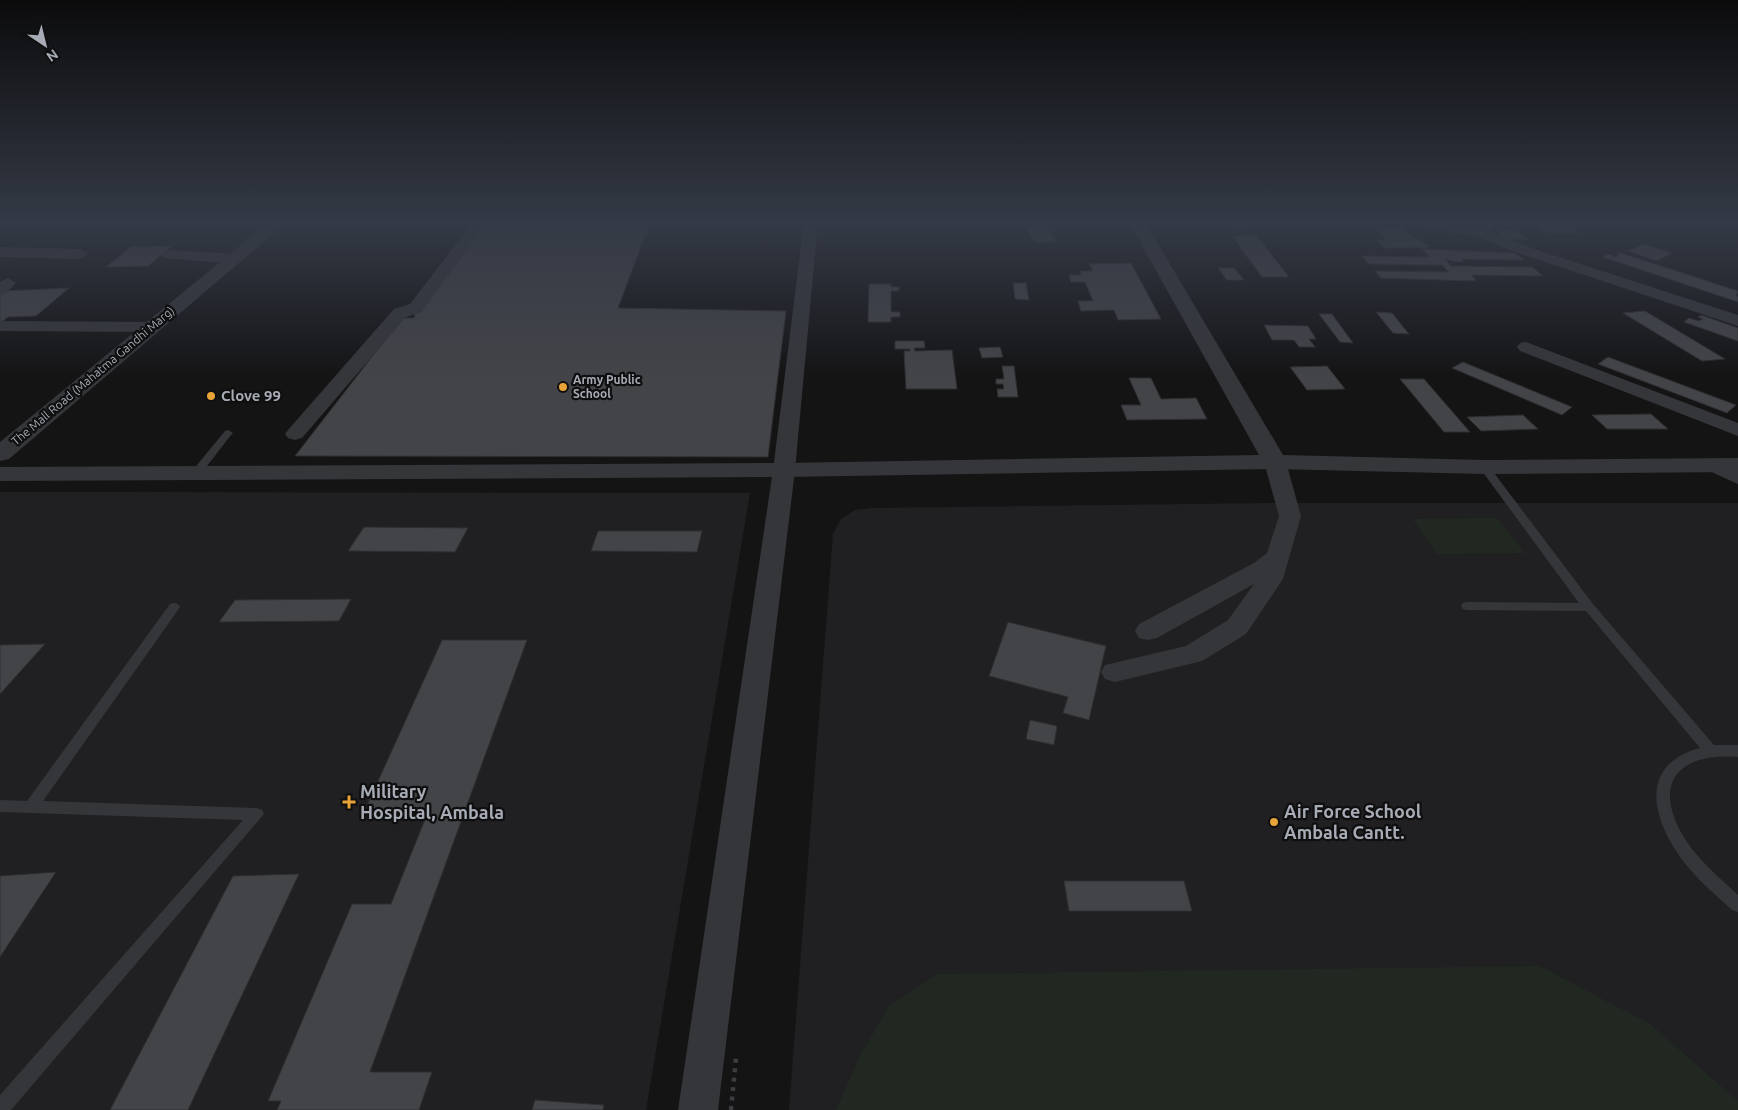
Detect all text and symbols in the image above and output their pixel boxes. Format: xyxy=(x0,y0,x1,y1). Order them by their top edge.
north arrow xyxy=(20,20,70,70)
text: N xyxy=(44,46,61,65)
street label: The Mall Road (Mahatma Gandhi Marg) xyxy=(9,304,177,448)
place label: Army Public School xyxy=(573,373,641,400)
marker: Army Public School xyxy=(557,381,569,393)
place label: Clove 99 xyxy=(221,387,281,404)
marker: Clove 99 xyxy=(205,390,217,402)
place label: Military Hospital, Ambala xyxy=(360,781,504,822)
marker: Military Hospital, Ambala xyxy=(342,795,356,809)
place label: Air Force School Ambala Cantt. xyxy=(1284,801,1422,842)
marker: Air Force School Ambala Cantt. xyxy=(1268,816,1280,828)

